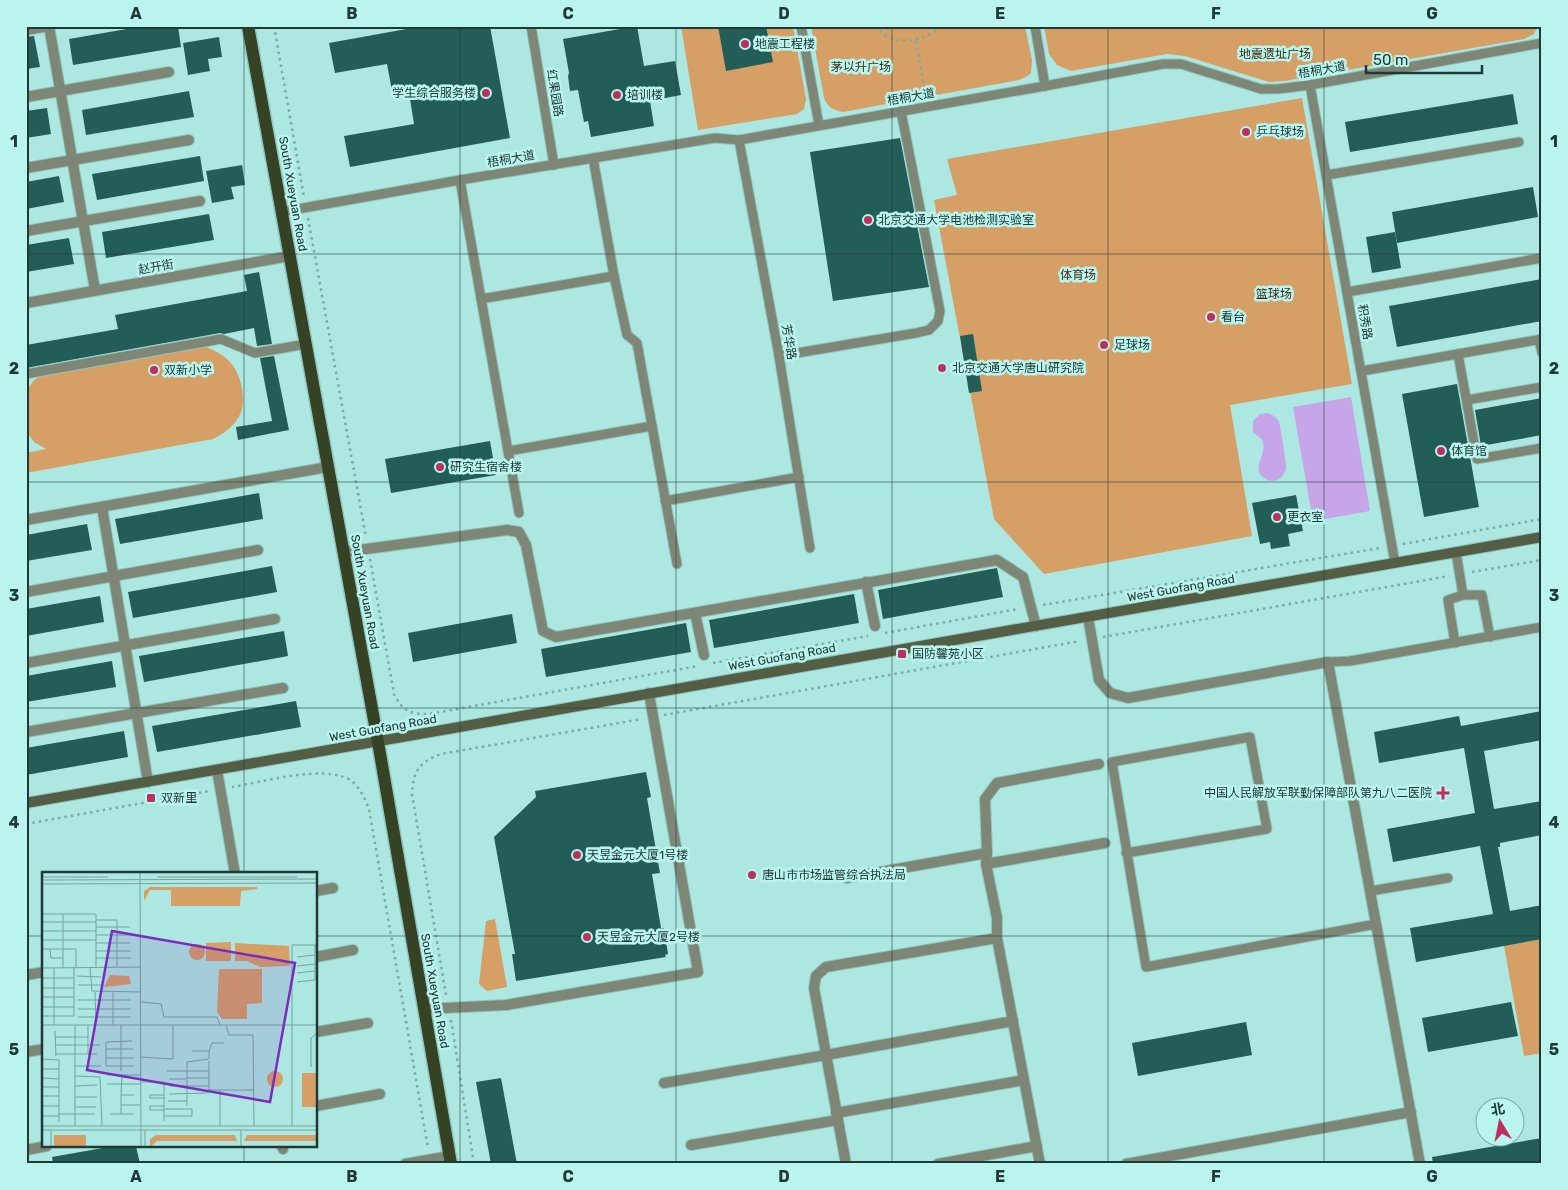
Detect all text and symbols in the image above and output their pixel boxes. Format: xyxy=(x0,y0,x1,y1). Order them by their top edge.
text: A xyxy=(130,4,142,23)
text: B xyxy=(346,4,358,23)
text: C xyxy=(562,4,574,23)
text: D xyxy=(778,4,790,23)
text: E xyxy=(995,4,1005,23)
text: F xyxy=(1211,4,1221,23)
text: G xyxy=(1426,4,1438,23)
place label: 地震工程楼 xyxy=(755,37,815,51)
marker: 地震工程楼 xyxy=(739,38,751,50)
scale bar xyxy=(1366,42,1482,74)
park label: 地震遗址广场 xyxy=(1239,47,1311,61)
text: 50 m xyxy=(1373,51,1408,69)
street label: 梧桐大道 xyxy=(1297,59,1347,81)
park label: 茅以升广场 xyxy=(831,60,891,74)
street label: 红果园路 xyxy=(544,68,566,118)
place label: 学生综合服务楼 xyxy=(392,86,476,100)
street label: 梧桐大道 xyxy=(886,86,936,108)
marker: 学生综合服务楼 xyxy=(480,87,492,99)
place label: 培训楼 xyxy=(627,88,663,102)
marker: 培训楼 xyxy=(611,89,623,101)
place label: 乒乓球场 xyxy=(1256,125,1304,139)
marker: 乒乓球场 xyxy=(1240,126,1252,138)
text: 1 xyxy=(10,132,18,151)
text: 1 xyxy=(1550,132,1558,151)
street label: South Xueyuan Road xyxy=(276,135,310,253)
street label: 梧桐大道 xyxy=(486,148,536,170)
place label: 北京交通大学电池检测实验室 xyxy=(878,213,1034,227)
marker: 北京交通大学电池检测实验室 xyxy=(862,214,874,226)
street label: 赵开街 xyxy=(137,257,175,277)
park label: 体育场 xyxy=(1060,268,1096,282)
park label: 篮球场 xyxy=(1256,287,1292,301)
street label: 积秀路 xyxy=(1355,303,1375,341)
place label: 看台 xyxy=(1221,310,1245,324)
marker: 看台 xyxy=(1205,311,1217,323)
street label: 芳华路 xyxy=(779,323,799,361)
place label: 足球场 xyxy=(1114,338,1150,352)
marker: 足球场 xyxy=(1098,339,1110,351)
text: 2 xyxy=(9,359,19,378)
text: 2 xyxy=(1549,359,1559,378)
place label: 北京交通大学唐山研究院 xyxy=(952,361,1084,375)
marker: 北京交通大学唐山研究院 xyxy=(936,362,948,374)
place label: 双新小学 xyxy=(164,363,212,377)
marker: 双新小学 xyxy=(148,364,160,376)
place label: 体育馆 xyxy=(1451,444,1487,458)
marker: 体育馆 xyxy=(1435,445,1447,457)
place label: 研究生宿舍楼 xyxy=(450,460,522,474)
marker: 研究生宿舍楼 xyxy=(434,461,446,473)
place label: 更衣室 xyxy=(1287,510,1323,524)
marker: 更衣室 xyxy=(1271,511,1283,523)
street label: South Xueyuan Road xyxy=(348,533,382,651)
street label: West Guofang Road xyxy=(1126,572,1236,604)
text: 3 xyxy=(9,586,19,605)
text: 3 xyxy=(1549,586,1559,605)
street label: West Guofang Road xyxy=(727,641,837,673)
place label: 国防馨苑小区 xyxy=(912,647,984,661)
marker: 国防馨苑小区 xyxy=(896,648,908,660)
street label: West Guofang Road xyxy=(328,712,438,744)
place label: 中国人民解放军联勤保障部队第九八二医院 xyxy=(1204,786,1432,800)
marker: 中国人民解放军联勤保障部队第九八二医院 xyxy=(1436,786,1450,800)
place label: 双新里 xyxy=(161,791,197,805)
marker: 双新里 xyxy=(145,792,157,804)
text: 4 xyxy=(9,813,20,832)
text: 4 xyxy=(1549,813,1560,832)
place label: 天昱金元大厦1号楼 xyxy=(587,848,688,862)
marker: 天昱金元大厦1号楼 xyxy=(571,849,583,861)
place label: 唐山市市场监管综合执法局 xyxy=(762,868,906,882)
marker: 唐山市市场监管综合执法局 xyxy=(746,869,758,881)
inset map xyxy=(42,872,318,1148)
place label: 天昱金元大厦2号楼 xyxy=(597,930,700,944)
marker: 天昱金元大厦2号楼 xyxy=(581,931,593,943)
street label: South Xueyuan Road xyxy=(418,932,452,1050)
text: 5 xyxy=(9,1040,19,1059)
text: 5 xyxy=(1549,1040,1559,1059)
north arrow xyxy=(1476,1098,1526,1148)
text: 北 xyxy=(1489,1100,1506,1119)
text: A xyxy=(130,1167,142,1186)
text: B xyxy=(346,1167,358,1186)
text: C xyxy=(562,1167,574,1186)
text: D xyxy=(778,1167,790,1186)
text: E xyxy=(995,1167,1005,1186)
text: F xyxy=(1211,1167,1221,1186)
text: G xyxy=(1426,1167,1438,1186)

